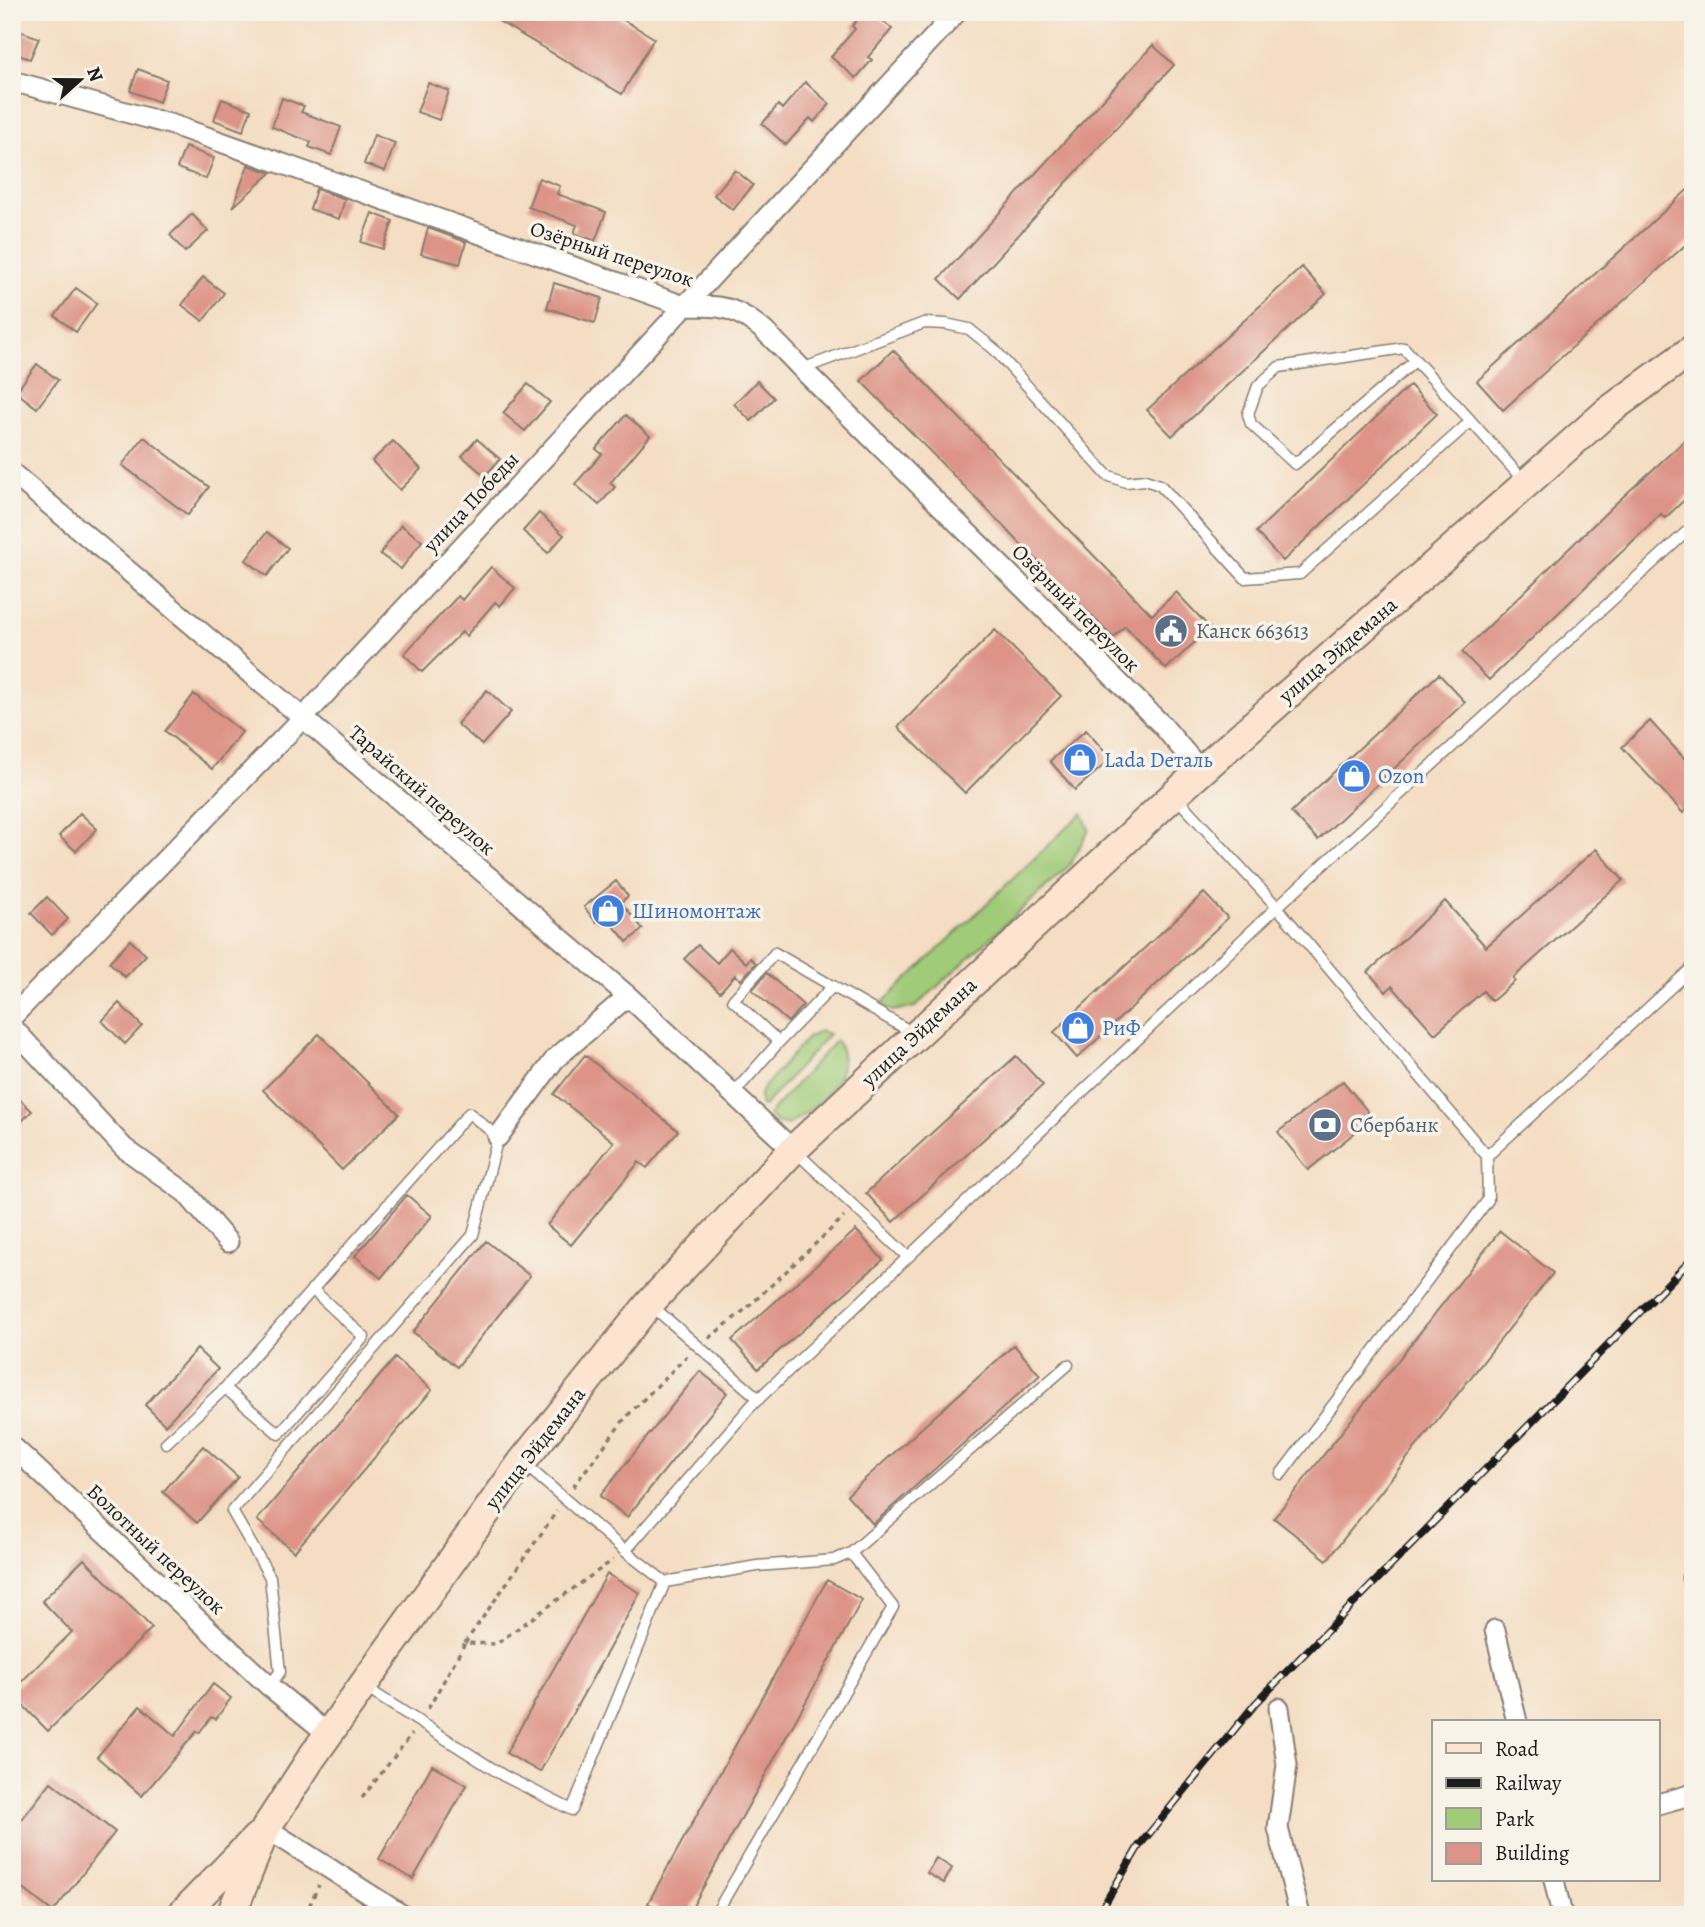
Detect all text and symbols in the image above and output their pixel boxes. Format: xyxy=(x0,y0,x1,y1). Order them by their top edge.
north arrow xyxy=(46,46,116,116)
text: N xyxy=(80,63,110,86)
street label: Озёрный переулок xyxy=(527,214,697,294)
street label: улица Победы xyxy=(416,446,525,559)
street label: Озёрный переулок xyxy=(1006,538,1146,678)
street label: улица Эйдемана xyxy=(1272,590,1403,710)
public building icon: Канск 663613 xyxy=(1152,612,1190,650)
place label: Канск 663613 xyxy=(1196,617,1309,645)
street label: Тарайский переулок xyxy=(343,719,501,861)
shop icon: Lada Dеталь xyxy=(1061,741,1099,779)
place label: Lada Dеталь xyxy=(1104,746,1213,774)
shop icon: Ozon xyxy=(1335,757,1373,795)
place label: Ozon xyxy=(1378,762,1424,790)
shop icon: Шиномонтаж xyxy=(589,892,627,930)
place label: Шиномонтаж xyxy=(632,897,761,925)
street label: улица Эйдемана xyxy=(854,971,983,1094)
shop icon: РиФ xyxy=(1059,1009,1097,1047)
place label: РиФ xyxy=(1102,1014,1141,1042)
bank icon: Сбербанк xyxy=(1306,1106,1344,1144)
place label: Сбербанк xyxy=(1350,1111,1438,1139)
street label: улица Эйдемана xyxy=(478,1381,592,1516)
street label: Болотный переулок xyxy=(81,1477,231,1621)
legend xyxy=(1432,1720,1660,1882)
text: Road xyxy=(1495,1735,1539,1763)
text: Railway xyxy=(1495,1769,1562,1797)
text: Park xyxy=(1495,1805,1535,1833)
text: Building xyxy=(1495,1839,1570,1867)

